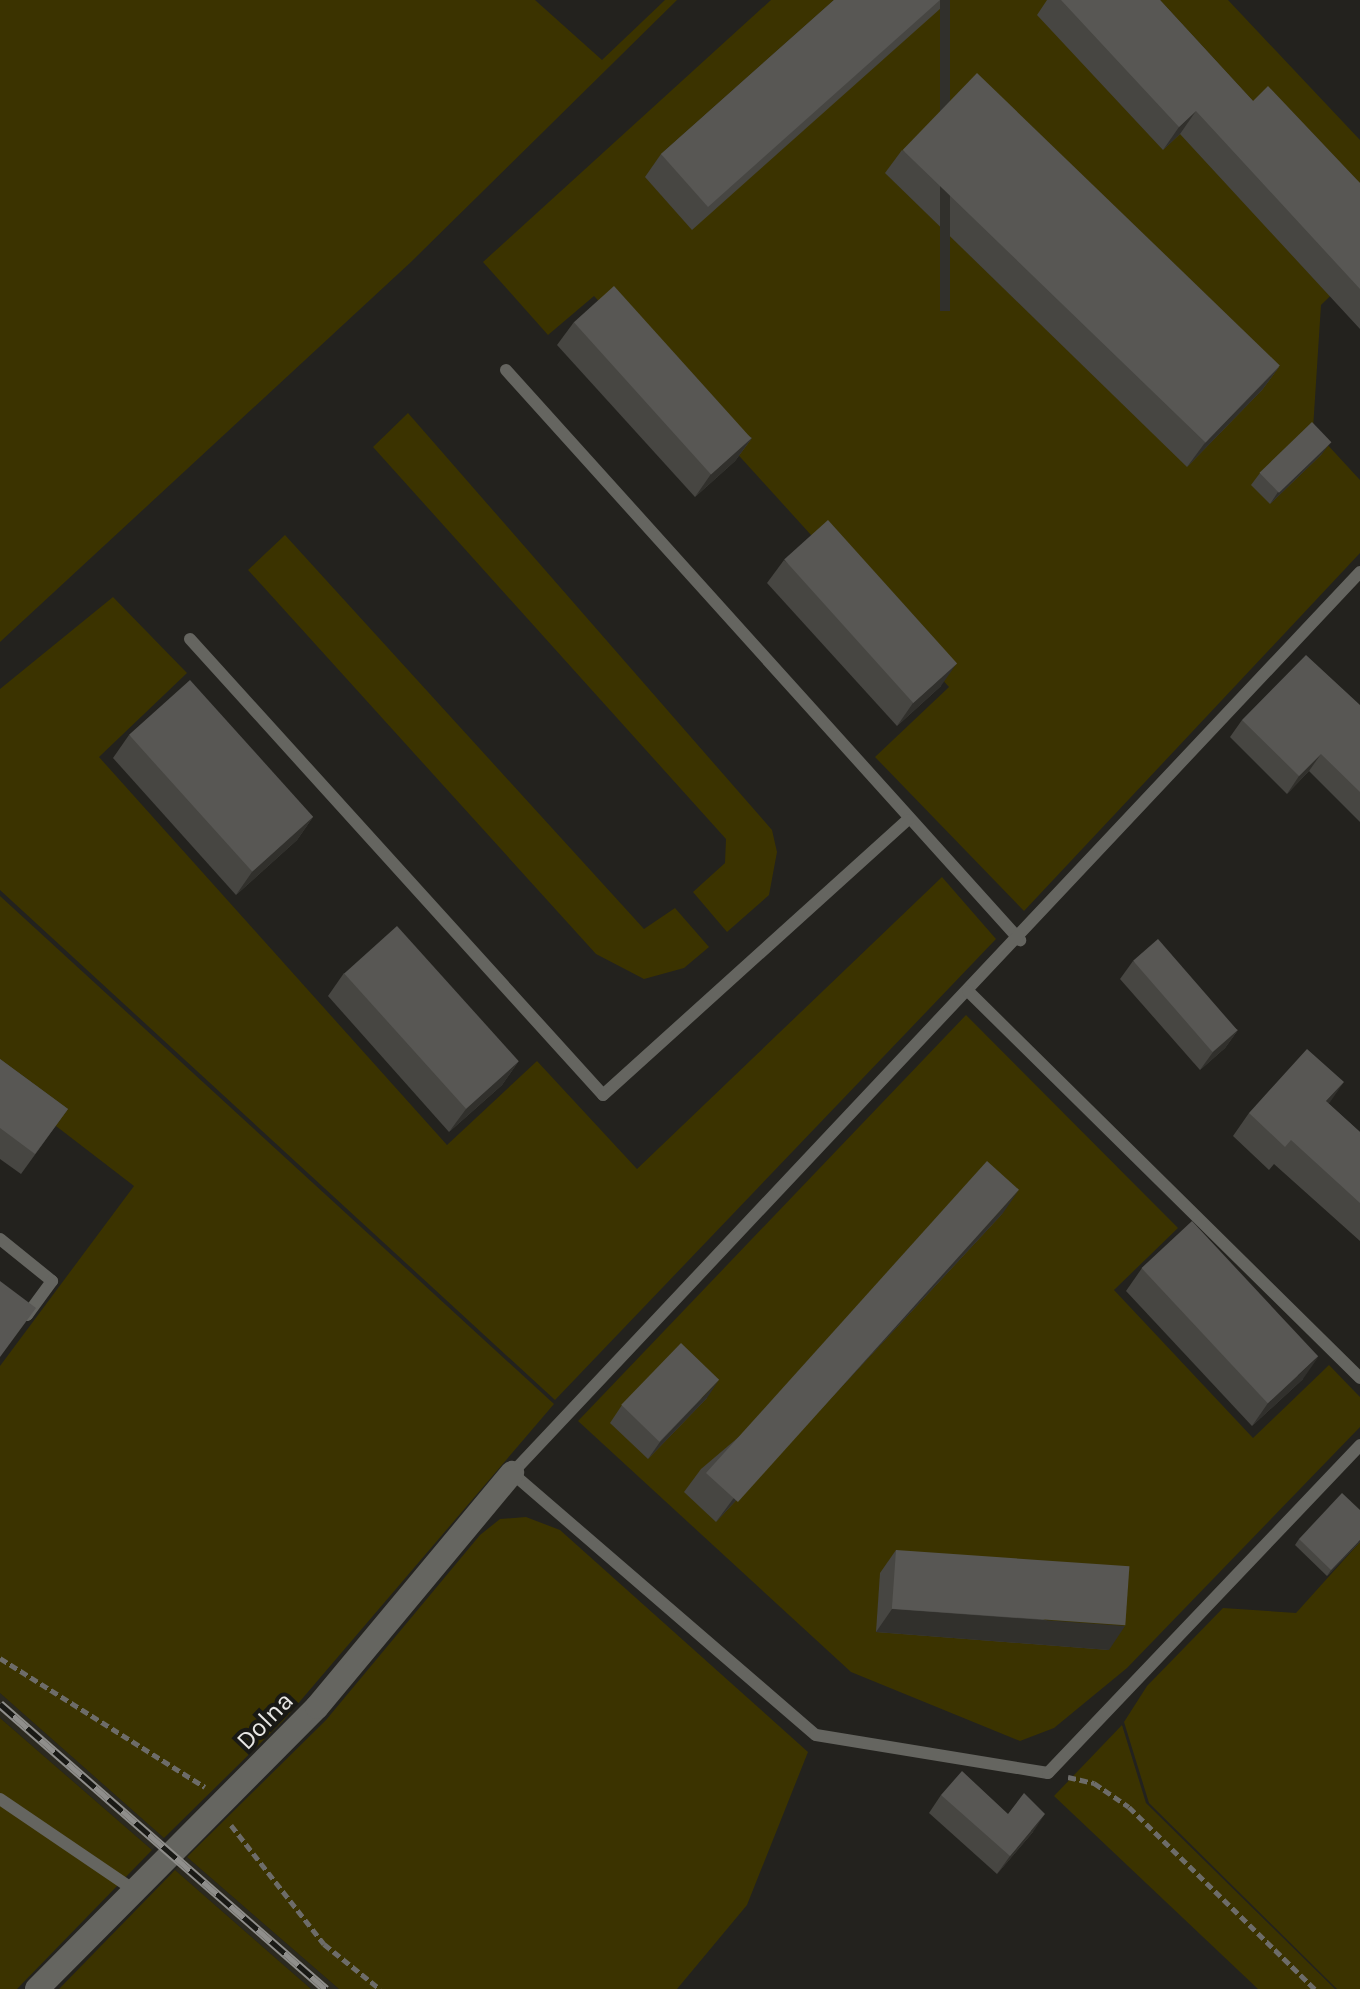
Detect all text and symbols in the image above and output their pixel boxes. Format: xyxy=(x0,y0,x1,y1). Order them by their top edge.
street label: Dolna xyxy=(230,1685,300,1757)

